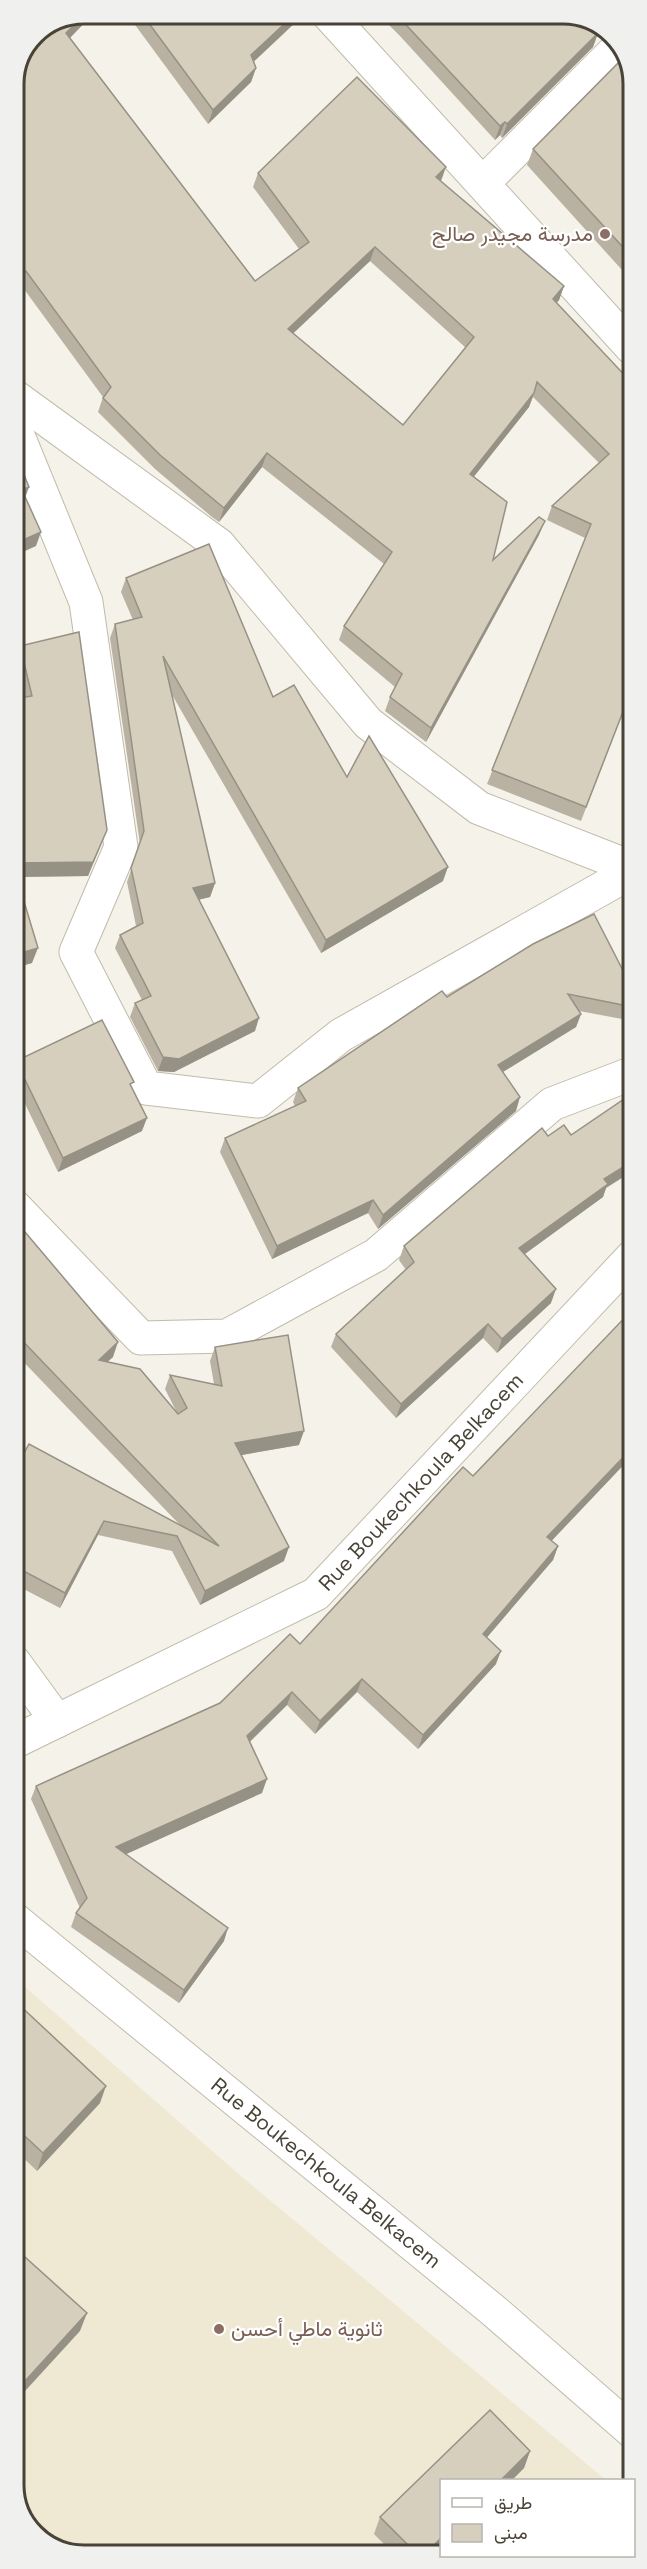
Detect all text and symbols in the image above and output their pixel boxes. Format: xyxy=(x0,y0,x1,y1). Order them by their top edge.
place label: مدرسة مجيدر صالح xyxy=(432,220,593,248)
marker: مدرسة مجيدر صالح xyxy=(598,227,612,241)
street label: Rue Boukechkoula Belkacem xyxy=(312,1367,529,1596)
street label: Rue Boukechkoula Belkacem xyxy=(206,2071,447,2274)
place label: ثانوية ماطي أحسن xyxy=(231,2315,383,2346)
marker: ثانوية ماطي أحسن xyxy=(212,2322,226,2336)
legend xyxy=(440,2479,635,2557)
text: طريق xyxy=(494,2491,532,2514)
text: مبنى xyxy=(494,2521,528,2544)

